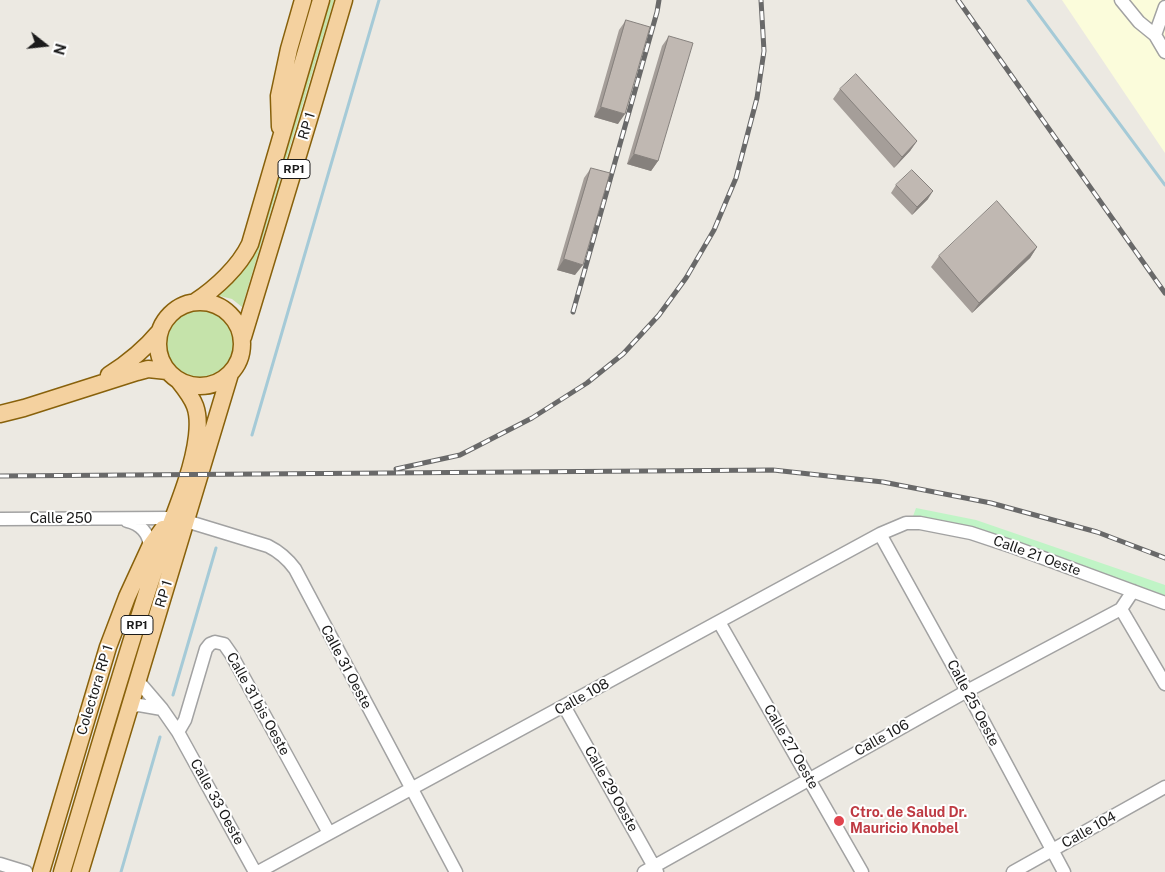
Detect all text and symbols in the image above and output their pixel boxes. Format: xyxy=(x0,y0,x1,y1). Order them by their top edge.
north arrow xyxy=(20,20,70,70)
text: N xyxy=(50,42,69,57)
street label: RP 1 xyxy=(295,110,319,142)
road number: RP1 xyxy=(278,160,310,178)
street label: Calle 250 xyxy=(30,511,92,527)
street label: Calle 21 Oeste xyxy=(991,532,1083,580)
street label: RP 1 xyxy=(152,578,176,610)
road number: RP1 xyxy=(121,616,153,634)
street label: Calle 31 Oeste xyxy=(317,622,375,712)
street label: Colectora RP 1 xyxy=(73,643,117,737)
street label: Calle 31 bis Oeste xyxy=(223,650,293,758)
street label: Calle 25 Oeste xyxy=(943,657,1003,749)
street label: Calle 108 xyxy=(552,675,612,719)
street label: Calle 27 Oeste xyxy=(760,702,822,792)
street label: Calle 106 xyxy=(852,716,912,760)
street label: Calle 29 Oeste xyxy=(581,743,641,835)
street label: Calle 33 Oeste xyxy=(186,756,248,848)
place label: Ctro. de Salud Dr. Mauricio Knobel xyxy=(850,805,967,838)
street label: Calle 104 xyxy=(1059,808,1119,852)
marker: Ctro. de Salud Dr. Mauricio Knobel xyxy=(832,814,846,828)

